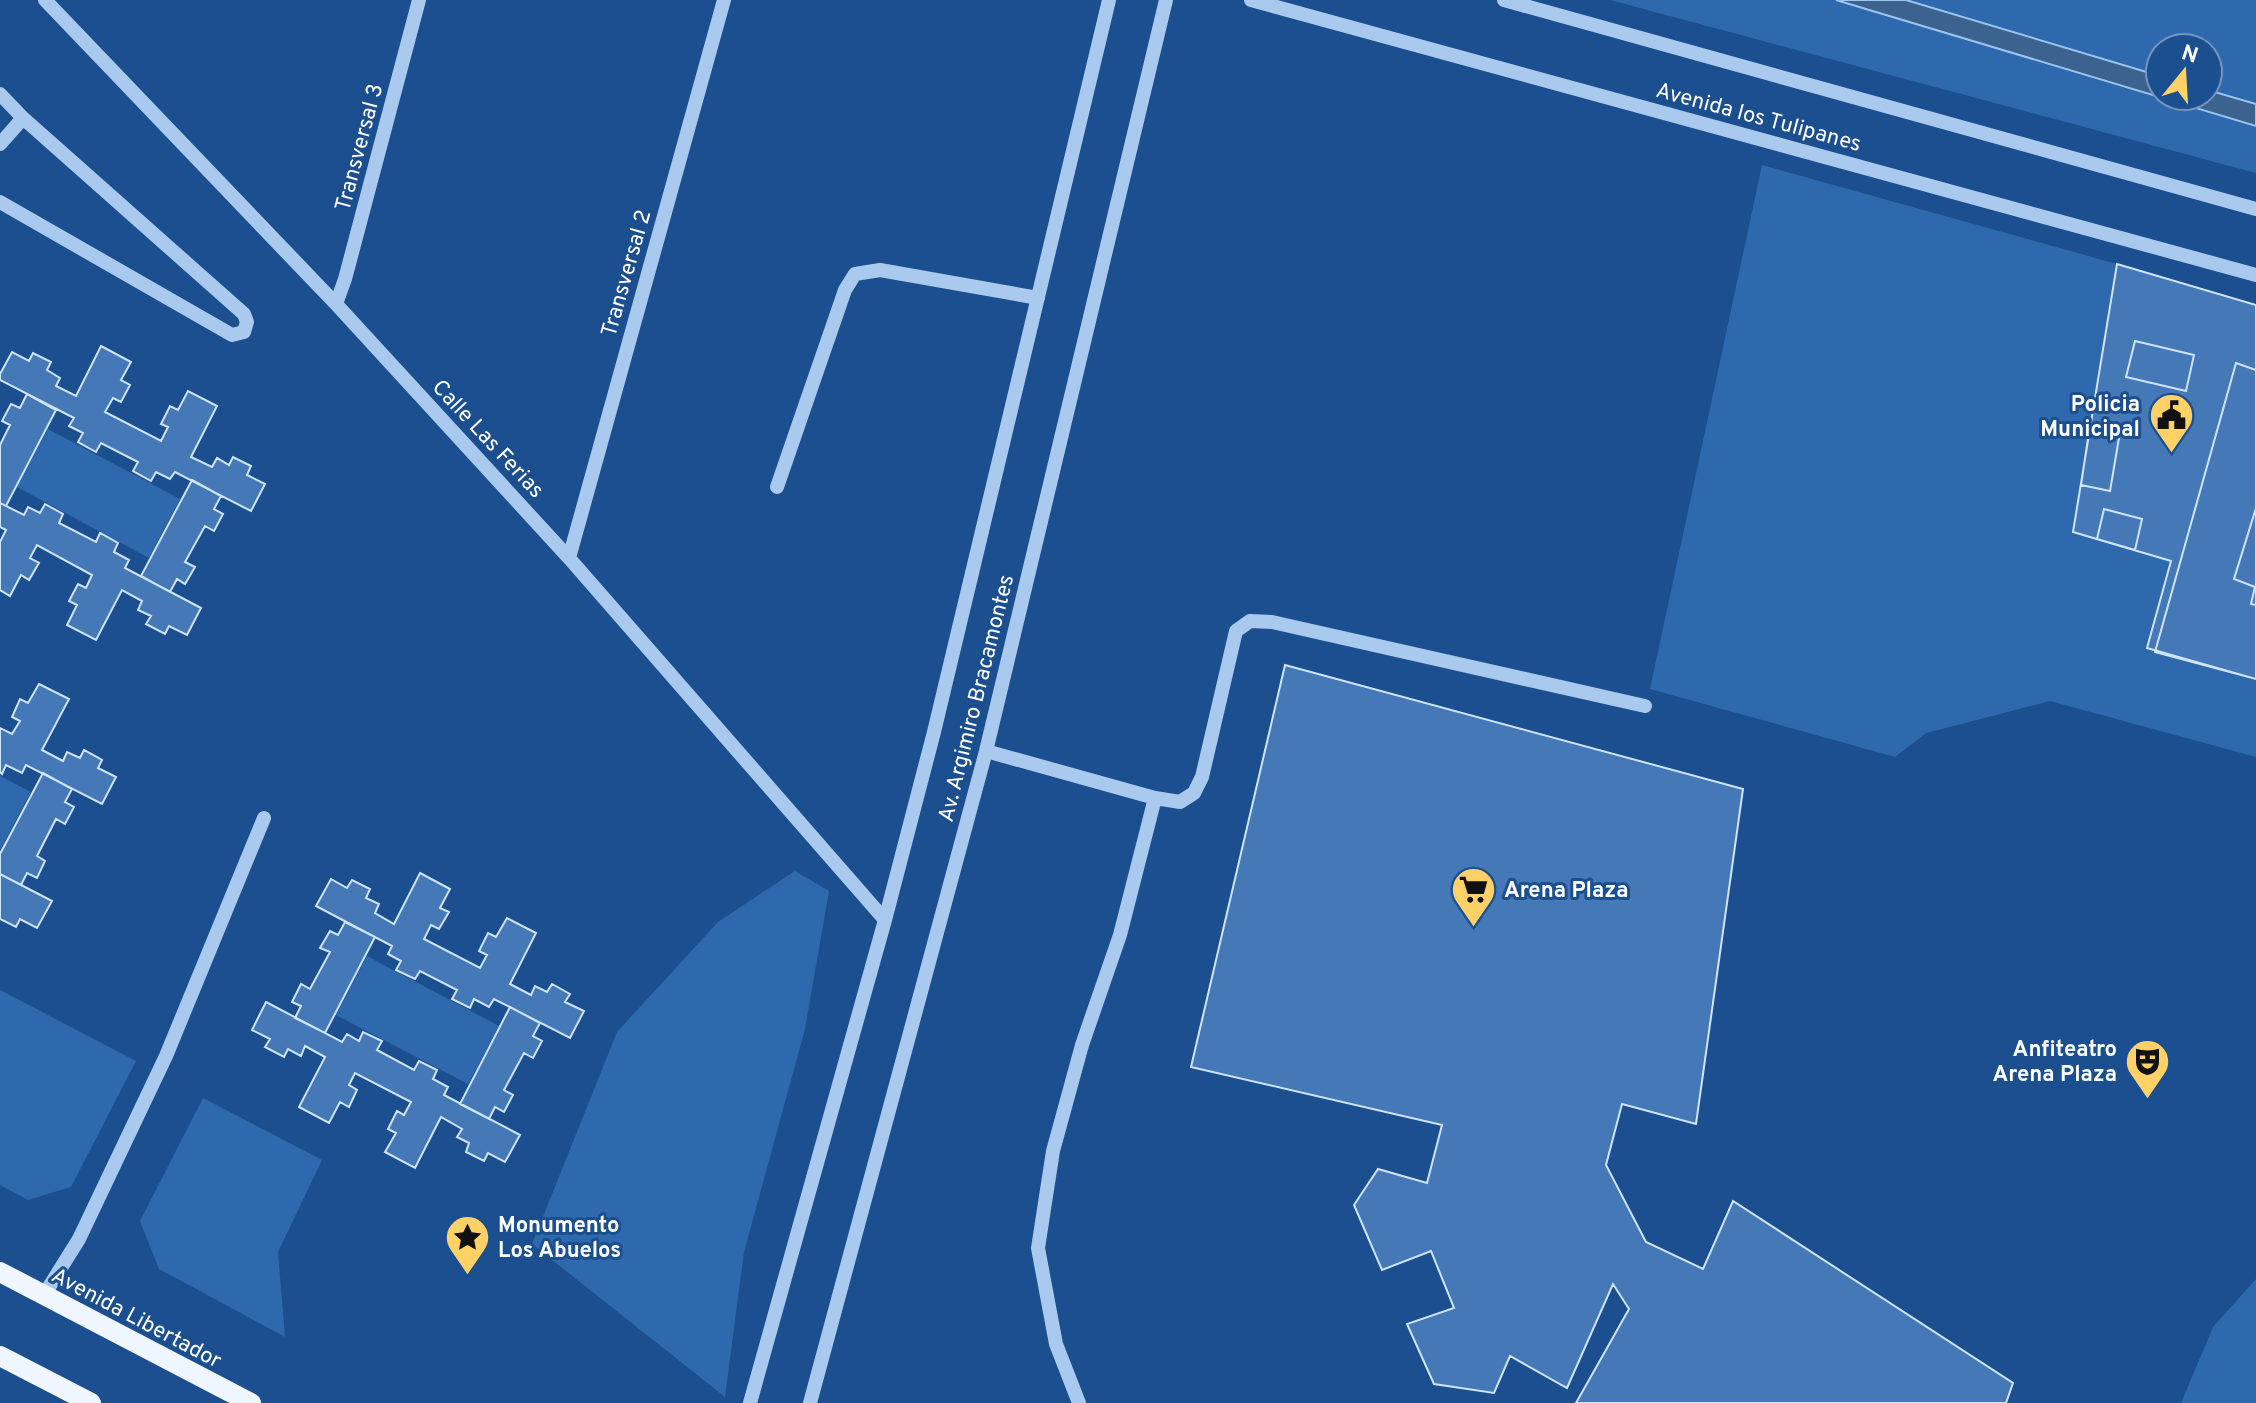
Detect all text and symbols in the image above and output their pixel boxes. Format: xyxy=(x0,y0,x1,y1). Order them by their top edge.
north arrow xyxy=(2144,32,2224,112)
text: N xyxy=(2178,40,2201,71)
street label: Avenida los Tulipanes xyxy=(1653,78,1864,159)
street label: Transversal 3 xyxy=(330,81,390,214)
street label: Transversal 2 xyxy=(596,207,658,340)
street label: Calle Las Ferias xyxy=(425,375,549,505)
place label: Policia Municipal xyxy=(2040,392,2140,444)
public building icon: Policia Municipal xyxy=(2147,392,2195,455)
street label: Av. Argimiro Bracamontes xyxy=(934,572,1021,825)
supermarket icon: Arena Plaza xyxy=(1449,865,1497,928)
place label: Arena Plaza xyxy=(1504,878,1628,905)
place label: Anfiteatro Arena Plaza xyxy=(1993,1037,2117,1089)
theatre icon: Anfiteatro Arena Plaza xyxy=(2124,1037,2172,1100)
place icon: Monumento Los Abuelos xyxy=(443,1213,491,1276)
place label: Monumento Los Abuelos xyxy=(498,1213,621,1265)
street label: Avenida Libertador xyxy=(46,1263,226,1376)

